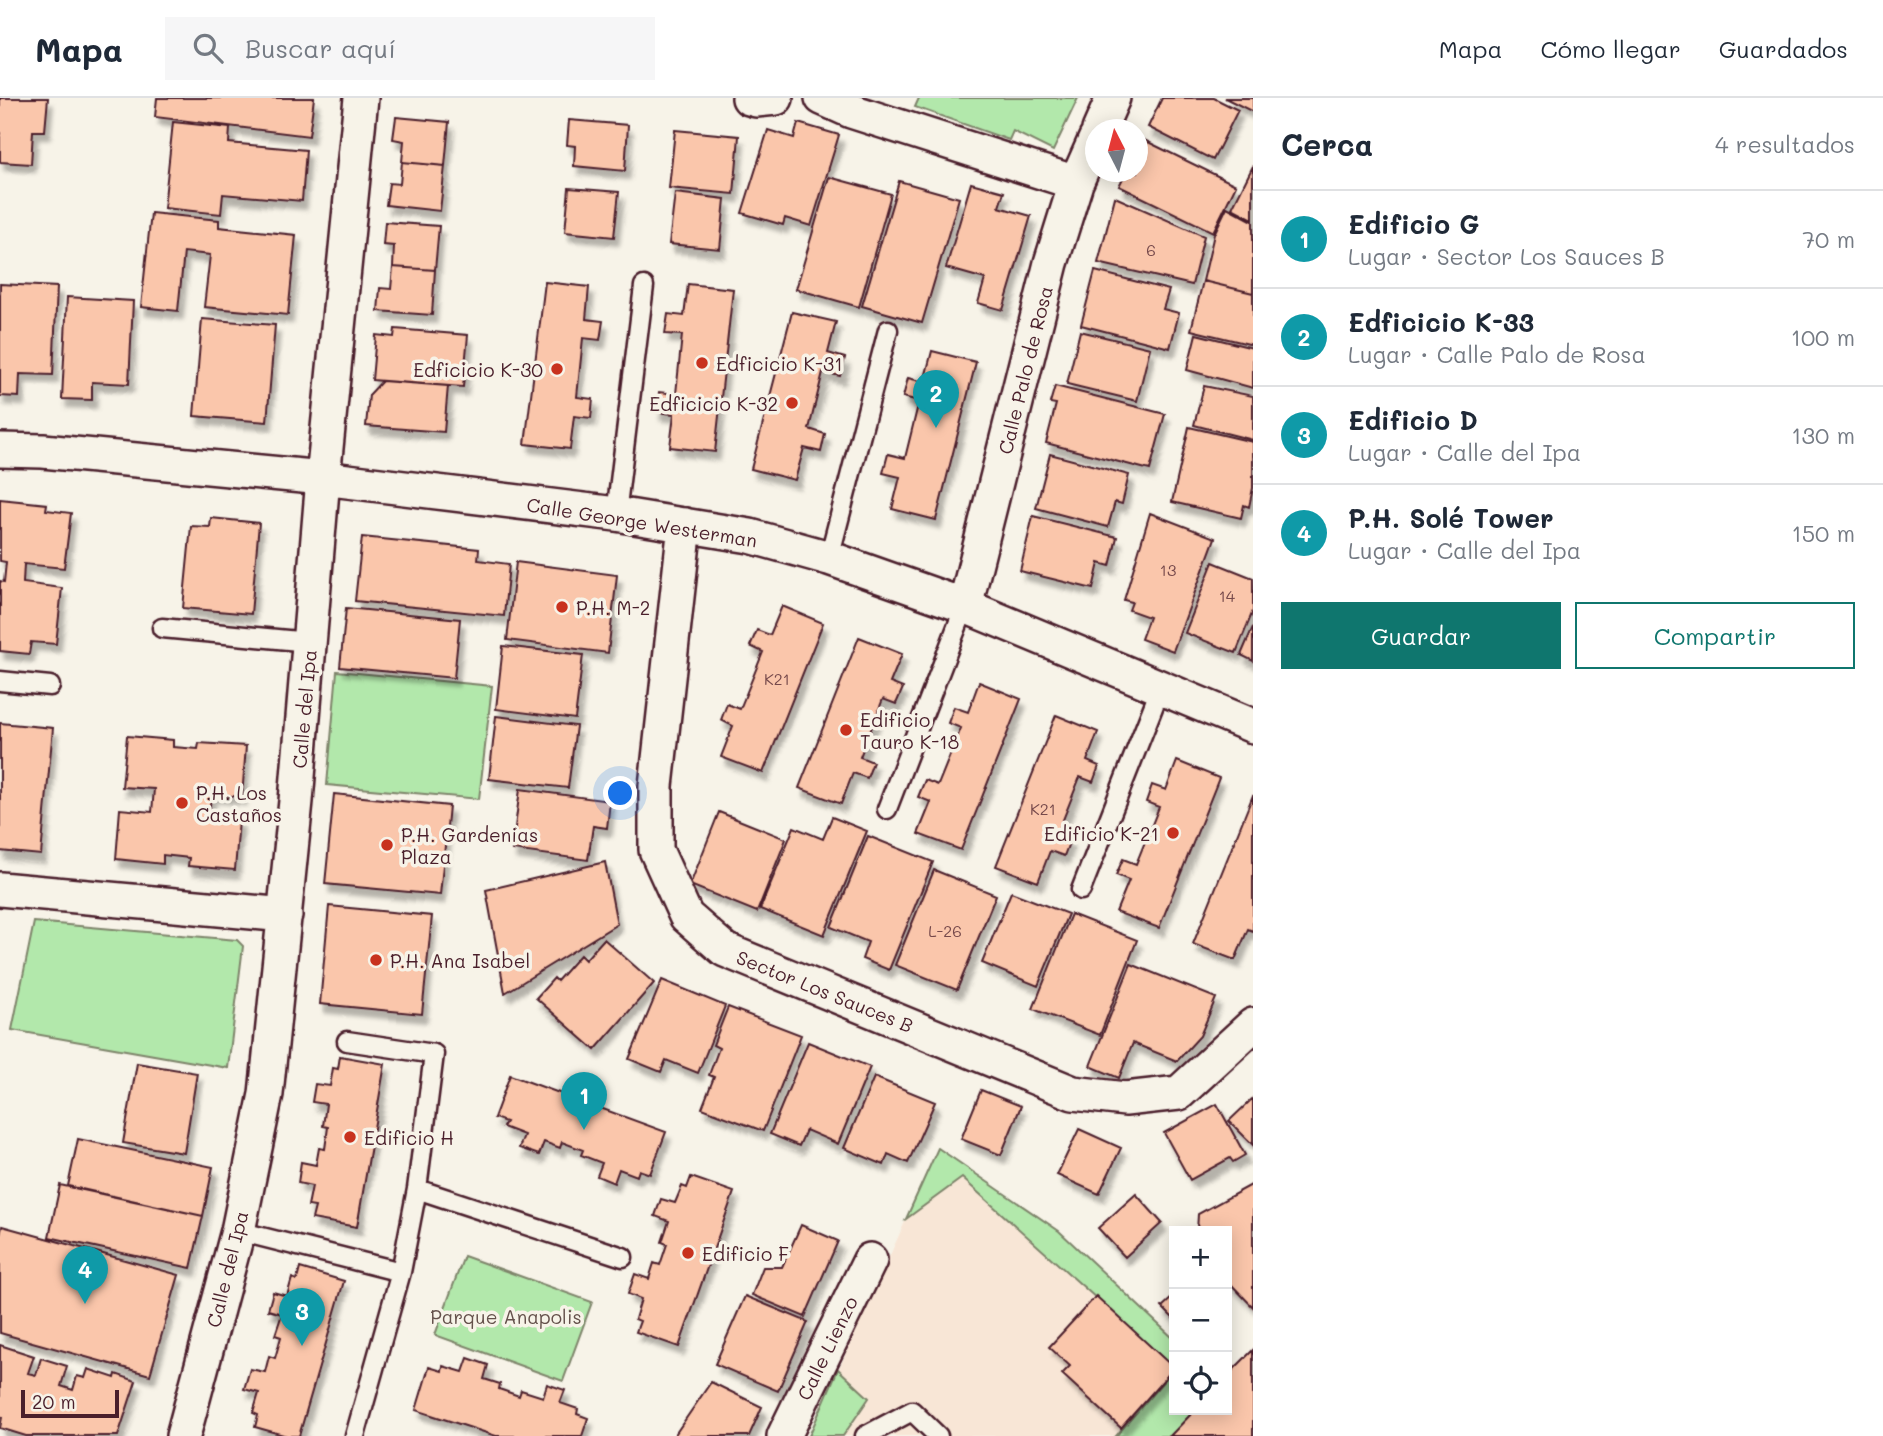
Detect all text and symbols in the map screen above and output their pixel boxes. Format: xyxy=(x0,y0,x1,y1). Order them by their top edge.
search box xyxy=(165,17,655,80)
text: Mapa xyxy=(35,27,123,70)
icon: search xyxy=(189,29,227,67)
text: Buscar aquí xyxy=(245,31,396,65)
text: Mapa xyxy=(1439,33,1503,64)
text: Cómo llegar xyxy=(1541,33,1681,64)
text: Guardados xyxy=(1719,33,1848,64)
north arrow xyxy=(1085,119,1148,182)
text: Cerca xyxy=(1281,124,1373,164)
text: 4 resultados xyxy=(1715,129,1855,159)
text: Edificio G xyxy=(1348,207,1479,241)
text: 1 xyxy=(1299,224,1309,254)
text: 70 m xyxy=(1802,224,1855,254)
house number: 6 xyxy=(1146,239,1156,260)
text: Lugar · Sector Los Sauces B xyxy=(1348,241,1665,271)
street label: Calle Palo de Rosa xyxy=(992,283,1058,457)
text: Edficicio K-33 xyxy=(1348,305,1534,339)
text: 2 xyxy=(1298,322,1310,352)
text: 100 m xyxy=(1791,322,1855,352)
text: Lugar · Calle Palo de Rosa xyxy=(1348,339,1646,369)
place label: Edficicio K-31 xyxy=(716,351,843,376)
marker: Edficicio K-31 xyxy=(694,355,710,371)
place label: Edficicio K-30 xyxy=(413,357,543,382)
marker: Edficicio K-30 xyxy=(549,361,565,377)
pin: 2 xyxy=(913,370,959,428)
place label: Edficicio K-32 xyxy=(649,391,778,416)
marker: Edficicio K-32 xyxy=(784,395,800,411)
text: Edificio D xyxy=(1348,403,1478,437)
text: 3 xyxy=(1297,420,1311,450)
text: 130 m xyxy=(1791,420,1855,450)
text: Lugar · Calle del Ipa xyxy=(1348,437,1581,467)
street label: Calle George Westerman xyxy=(525,491,759,553)
text: P.H. Solé Tower xyxy=(1348,501,1554,535)
text: 4 xyxy=(1297,518,1311,548)
text: 150 m xyxy=(1791,518,1855,548)
text: Lugar · Calle del Ipa xyxy=(1348,535,1581,565)
house number: 13 xyxy=(1160,559,1176,580)
house number: 14 xyxy=(1219,585,1236,606)
place label: P.H. M-2 xyxy=(576,595,650,620)
marker: P.H. M-2 xyxy=(554,599,570,615)
button: Guardar xyxy=(1281,602,1561,669)
button: Compartir xyxy=(1575,602,1855,669)
street label: Calle del Ipa xyxy=(286,648,322,770)
house number: K21 xyxy=(764,668,790,689)
place label: Edificio Tauro K-18 xyxy=(860,707,959,754)
marker: Edificio Tauro K-18 xyxy=(838,722,854,738)
your location xyxy=(603,776,637,810)
place label: P.H. Los Castaños xyxy=(196,780,282,827)
marker: P.H. Los Castaños xyxy=(174,795,190,811)
house number: K21 xyxy=(1030,798,1056,819)
place label: Edificio K-21 xyxy=(1044,821,1159,846)
place label: P.H. Gardenias Plaza xyxy=(401,822,538,869)
marker: Edificio K-21 xyxy=(1165,825,1181,841)
marker: P.H. Gardenias Plaza xyxy=(379,837,395,853)
house number: L-26 xyxy=(928,920,962,941)
street label: Sector Los Sauces B xyxy=(733,944,917,1038)
place label: P.H. Ana Isabel xyxy=(390,948,530,973)
marker: P.H. Ana Isabel xyxy=(368,952,384,968)
pin: 1 xyxy=(561,1072,607,1130)
place label: Edificio H xyxy=(364,1125,454,1150)
marker: Edificio H xyxy=(342,1129,358,1145)
street label: Calle del Ipa xyxy=(200,1208,254,1330)
map controls xyxy=(1169,1226,1232,1415)
button: + xyxy=(1169,1226,1232,1289)
place label: Edificio F xyxy=(702,1241,789,1266)
marker: Edificio F xyxy=(680,1245,696,1261)
pin: 4 xyxy=(62,1246,108,1304)
pin: 3 xyxy=(279,1288,325,1346)
button: − xyxy=(1169,1289,1232,1352)
street label: Calle Lienzo xyxy=(791,1292,863,1404)
park label: Parque Anapolis xyxy=(430,1304,582,1329)
button: locate xyxy=(1169,1352,1232,1415)
scale bar xyxy=(21,1387,119,1419)
text: 20 m xyxy=(32,1389,76,1414)

